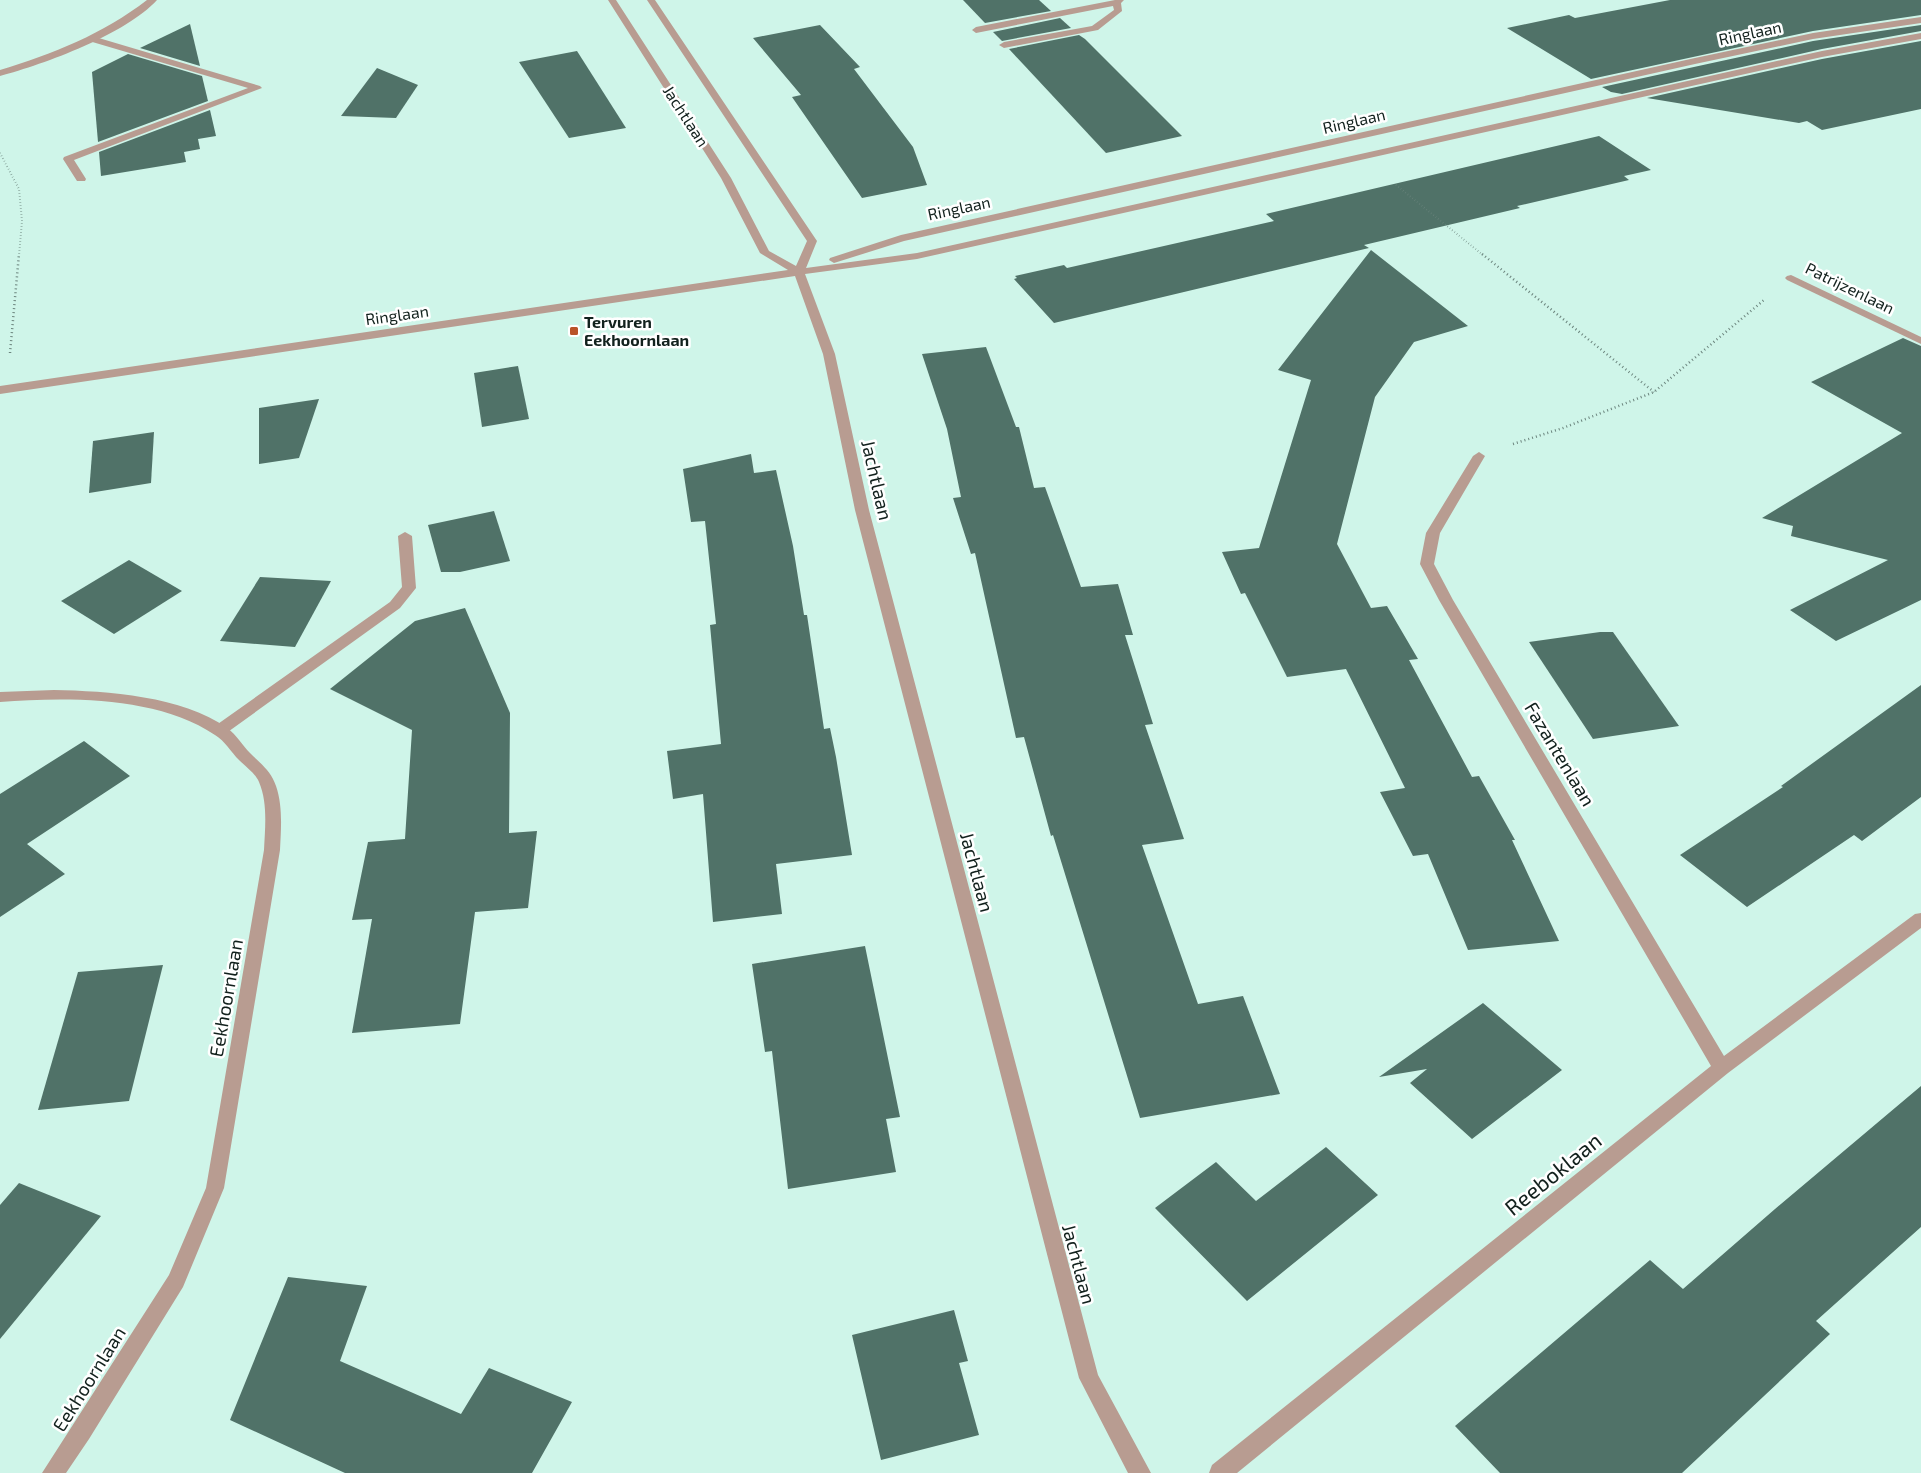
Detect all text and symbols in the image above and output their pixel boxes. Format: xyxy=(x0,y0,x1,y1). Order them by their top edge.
street label: Ringlaan xyxy=(1717,17,1783,48)
street label: Jachtlaan xyxy=(660,82,713,150)
street label: Ringlaan xyxy=(1321,104,1387,137)
street label: Ringlaan xyxy=(926,192,992,223)
street label: Patrijzenlaan xyxy=(1802,258,1898,318)
street label: Ringlaan xyxy=(364,301,430,328)
place label: Tervuren Eekhoornlaan xyxy=(584,312,689,349)
marker: Tervuren Eekhoornlaan xyxy=(568,325,580,337)
street label: Jachtlaan xyxy=(857,437,898,522)
street label: Fazantenlaan xyxy=(1520,697,1601,810)
street label: Jachtlaan xyxy=(956,829,999,914)
street label: Eekhoornlaan xyxy=(204,937,247,1059)
street label: Reeboklaan xyxy=(1499,1126,1606,1220)
street label: Jachtlaan xyxy=(1058,1221,1101,1306)
street label: Eekhoornlaan xyxy=(47,1322,130,1435)

